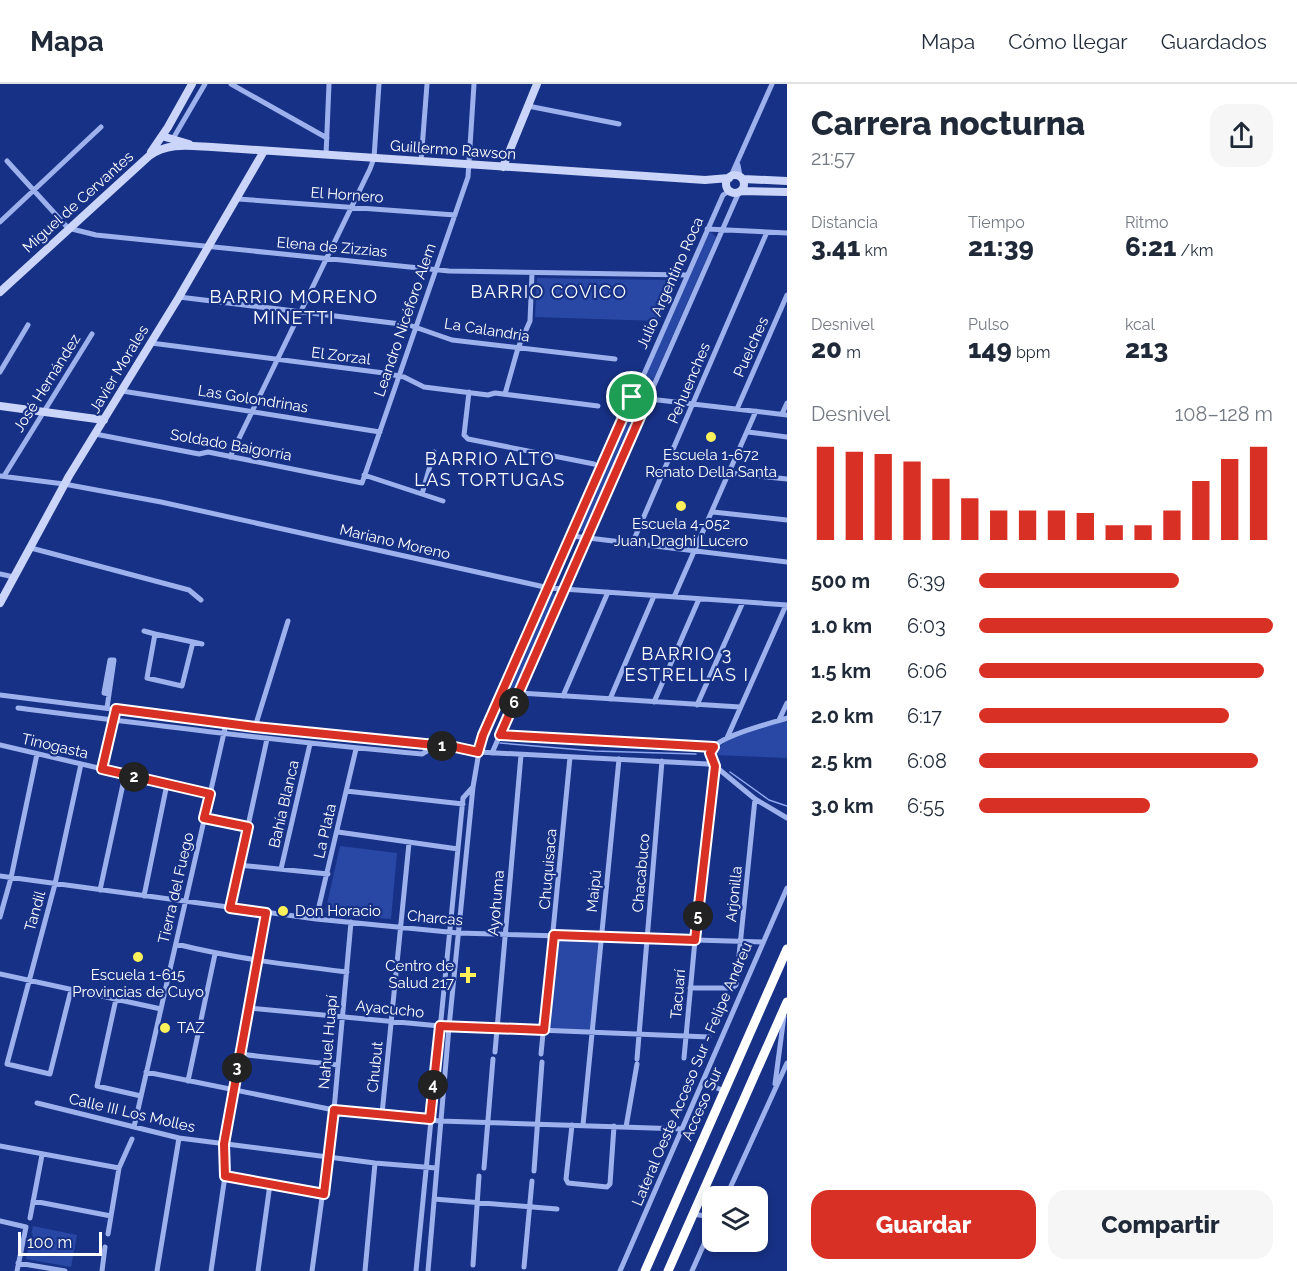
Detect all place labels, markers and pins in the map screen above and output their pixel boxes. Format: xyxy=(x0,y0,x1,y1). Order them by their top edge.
pin xyxy=(606,371,657,422)
marker: Escuela 1-672 Renato Della Santa xyxy=(704,430,718,444)
place label: Escuela 1-672 Renato Della Santa xyxy=(645,446,777,481)
marker: Escuela 4-052 Juan Draghi Lucero xyxy=(674,499,688,513)
place label: Escuela 4-052 Juan Draghi Lucero xyxy=(614,515,748,550)
pin: 6 xyxy=(499,688,529,718)
pin: 1 xyxy=(427,731,457,761)
pin: 2 xyxy=(119,762,149,792)
pin: 5 xyxy=(683,901,713,931)
place label: Don Horacio xyxy=(295,902,381,920)
marker: Don Horacio xyxy=(276,904,290,918)
marker: Escuela 1-615 Provincias de Cuyo xyxy=(131,950,145,964)
place label: Centro de Salud 217 xyxy=(385,957,454,992)
place label: Escuela 1-615 Provincias de Cuyo xyxy=(72,966,204,1001)
marker: Centro de Salud 217 xyxy=(459,966,477,984)
place label: TAZ xyxy=(177,1019,205,1037)
marker: TAZ xyxy=(158,1021,172,1035)
pin: 3 xyxy=(222,1053,252,1083)
pin: 4 xyxy=(418,1070,448,1100)

